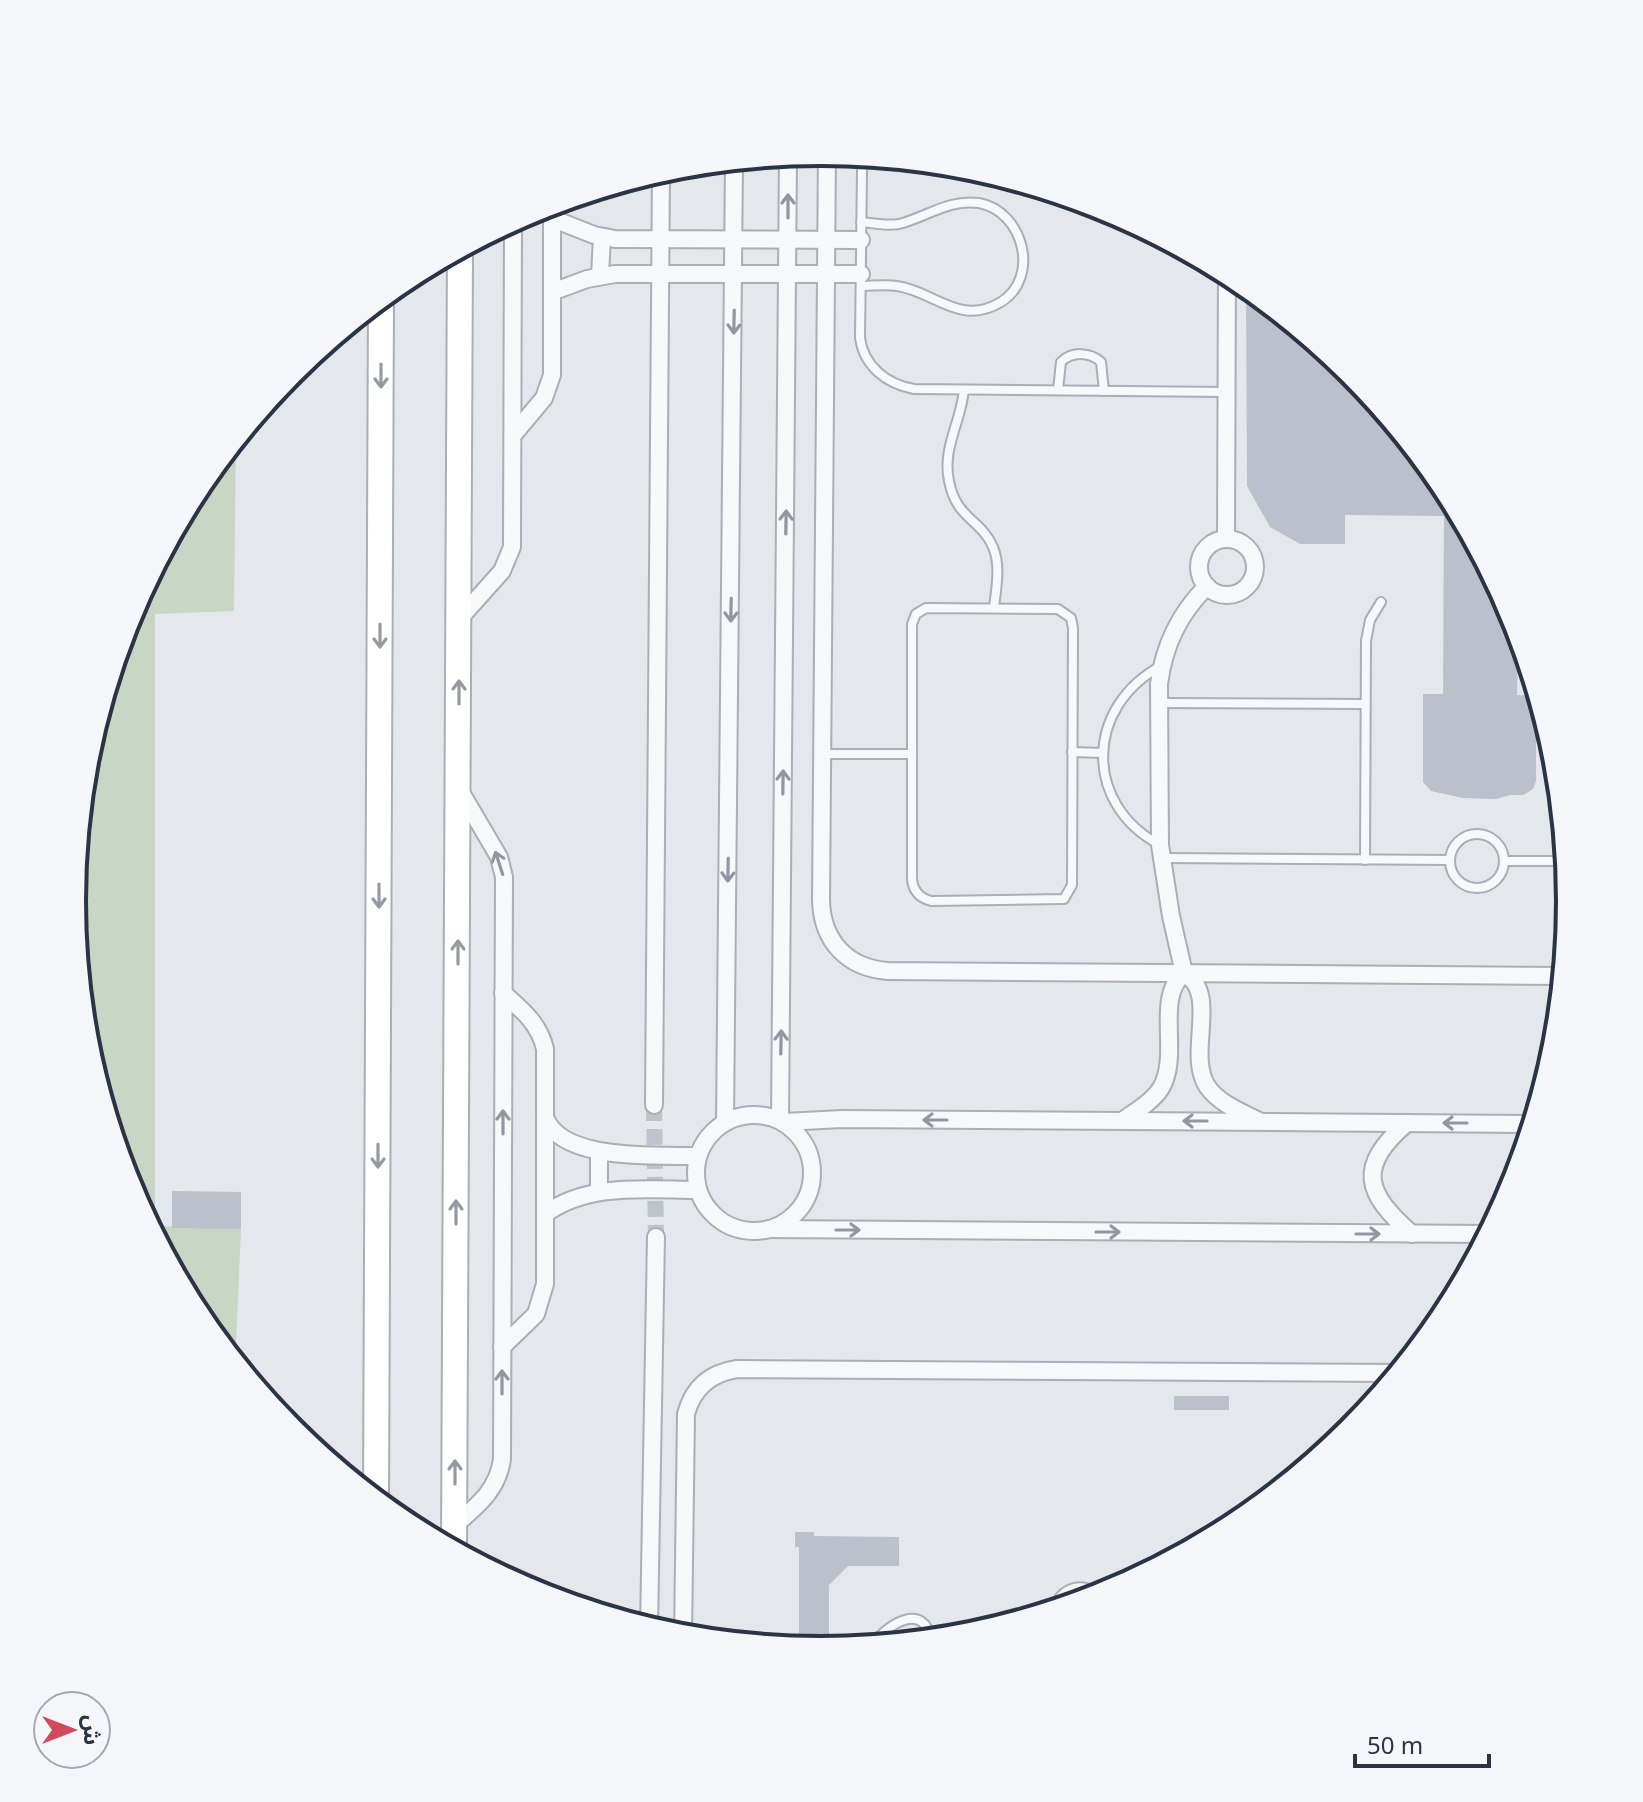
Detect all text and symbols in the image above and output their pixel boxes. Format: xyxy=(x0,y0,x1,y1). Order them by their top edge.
one-way arrow xyxy=(780,193,796,220)
one-way arrow xyxy=(726,308,742,335)
one-way arrow xyxy=(373,362,389,389)
one-way arrow xyxy=(778,509,794,536)
one-way arrow xyxy=(723,596,738,623)
one-way arrow xyxy=(372,622,388,649)
one-way arrow xyxy=(451,679,467,706)
one-way arrow xyxy=(775,769,791,796)
one-way arrow xyxy=(491,851,505,876)
one-way arrow xyxy=(720,856,735,883)
one-way arrow xyxy=(371,882,387,909)
one-way arrow xyxy=(450,939,465,966)
one-way arrow xyxy=(773,1029,789,1056)
one-way arrow xyxy=(495,1109,511,1136)
one-way arrow xyxy=(922,1112,949,1128)
one-way arrow xyxy=(1182,1113,1209,1129)
one-way arrow xyxy=(1442,1115,1469,1131)
one-way arrow xyxy=(370,1142,386,1169)
one-way arrow xyxy=(448,1199,464,1226)
one-way arrow xyxy=(834,1222,861,1238)
one-way arrow xyxy=(1094,1224,1121,1240)
one-way arrow xyxy=(1354,1226,1381,1242)
one-way arrow xyxy=(494,1369,510,1396)
one-way arrow xyxy=(447,1459,463,1486)
north arrow xyxy=(32,1690,112,1770)
text: ش xyxy=(78,1715,108,1745)
scale bar xyxy=(1355,1718,1489,1768)
text: 50 m xyxy=(1367,1728,1423,1761)

